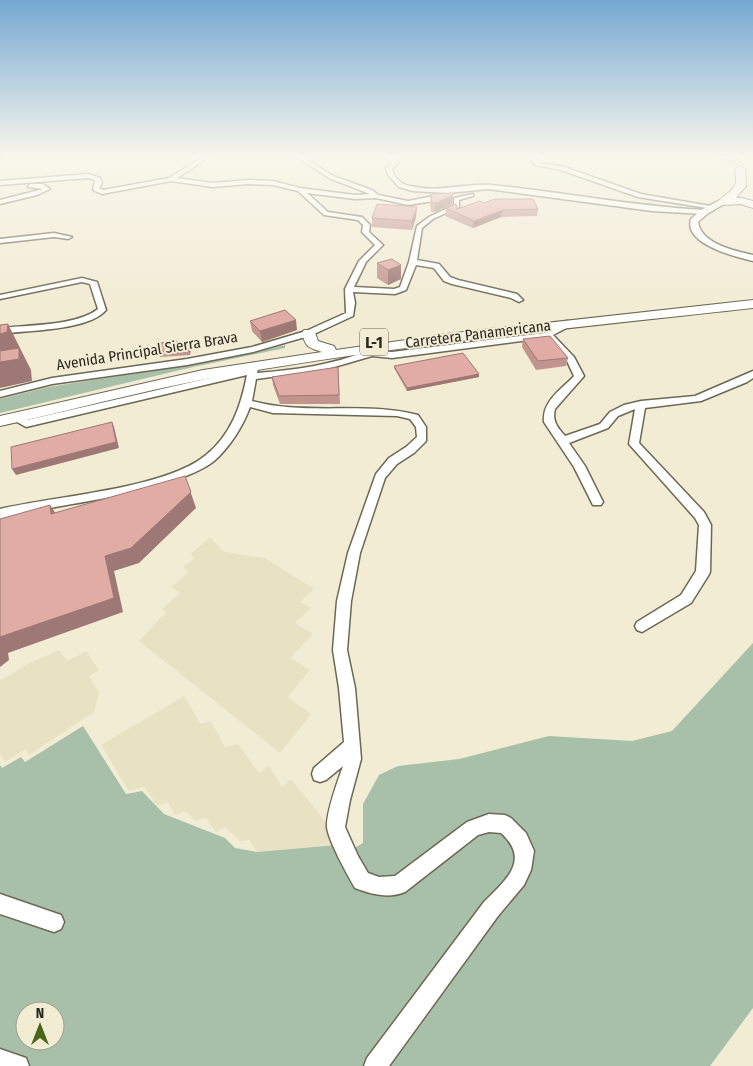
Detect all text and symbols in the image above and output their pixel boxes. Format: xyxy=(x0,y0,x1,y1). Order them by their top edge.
street label: Carretera Panamericana xyxy=(404,316,552,352)
street label: Avenida Principal Sierra Brava xyxy=(55,328,239,374)
road number: L-1 xyxy=(360,328,388,356)
north arrow xyxy=(15,1001,65,1051)
text: N xyxy=(36,1005,44,1022)

